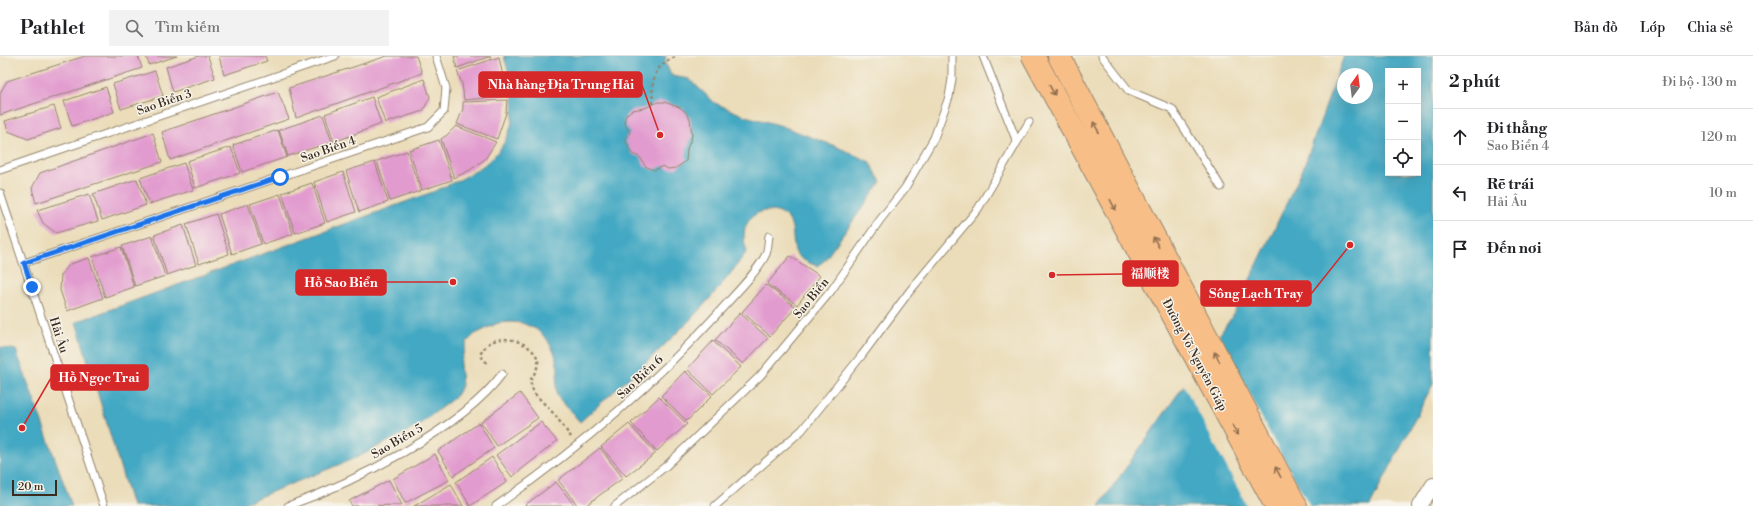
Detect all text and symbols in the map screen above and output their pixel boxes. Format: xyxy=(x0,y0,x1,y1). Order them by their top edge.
search box xyxy=(109,10,389,46)
text: Pathlet xyxy=(20,16,85,40)
icon: search xyxy=(123,17,145,39)
text: Tìm kiếm xyxy=(155,18,220,37)
text: Bản đồ xyxy=(1574,19,1618,37)
text: Lớp xyxy=(1640,19,1665,37)
text: Chia sẻ xyxy=(1687,19,1733,37)
north arrow xyxy=(1337,68,1373,104)
map controls xyxy=(1385,68,1421,176)
button: + xyxy=(1385,68,1421,104)
text: 2 phút xyxy=(1449,71,1500,93)
callout: Nhà hàng Địa Trung Hải xyxy=(479,72,642,97)
text: Đi bộ · 130 m xyxy=(1662,74,1737,90)
text: Nhà hàng Địa Trung Hải xyxy=(488,77,634,93)
one-way arrow xyxy=(1048,84,1056,96)
street label: Sao Biển 3 xyxy=(135,86,194,119)
button: − xyxy=(1385,104,1421,140)
text: Đi thẳng xyxy=(1487,119,1547,138)
one-way arrow xyxy=(1092,121,1099,133)
icon: ahead xyxy=(1449,126,1471,148)
text: 120 m xyxy=(1701,129,1737,145)
street label: Sao Biển 4 xyxy=(299,133,358,166)
text: Sao Biển 4 xyxy=(1487,138,1549,154)
button: locate xyxy=(1385,140,1421,176)
route start xyxy=(271,168,289,186)
text: Rẽ trái xyxy=(1487,175,1534,194)
icon: left xyxy=(1449,182,1471,204)
text: 10 m xyxy=(1709,185,1737,201)
text: Hải Âu xyxy=(1487,194,1527,210)
one-way arrow xyxy=(1110,199,1118,211)
one-way arrow xyxy=(1152,236,1160,248)
icon: arrive xyxy=(1449,238,1471,260)
text: Đến nơi xyxy=(1487,239,1541,258)
callout: 福顺楼 xyxy=(1123,261,1178,286)
text: 福顺楼 xyxy=(1130,266,1170,282)
callout: Hồ Sao Biển xyxy=(296,270,386,295)
text: Hồ Sao Biển xyxy=(304,275,378,291)
street label: Sao Biển xyxy=(791,275,832,322)
route end xyxy=(23,278,41,296)
callout: Sông Lạch Tray xyxy=(1201,281,1311,306)
text: Sông Lạch Tray xyxy=(1209,286,1303,302)
street label: Đường Võ Nguyên Giáp xyxy=(1159,297,1230,414)
street label: Hải Âu xyxy=(46,315,73,355)
one-way arrow xyxy=(1213,351,1220,363)
street label: Sao Biển 6 xyxy=(614,352,666,402)
callout: Hồ Ngọc Trai xyxy=(51,365,148,390)
text: Hồ Ngọc Trai xyxy=(58,370,140,386)
street label: Sao Biển 5 xyxy=(369,421,426,462)
one-way arrow xyxy=(1232,424,1239,436)
one-way arrow xyxy=(1273,466,1281,478)
scale bar xyxy=(12,478,57,497)
text: 20 m xyxy=(18,480,43,494)

